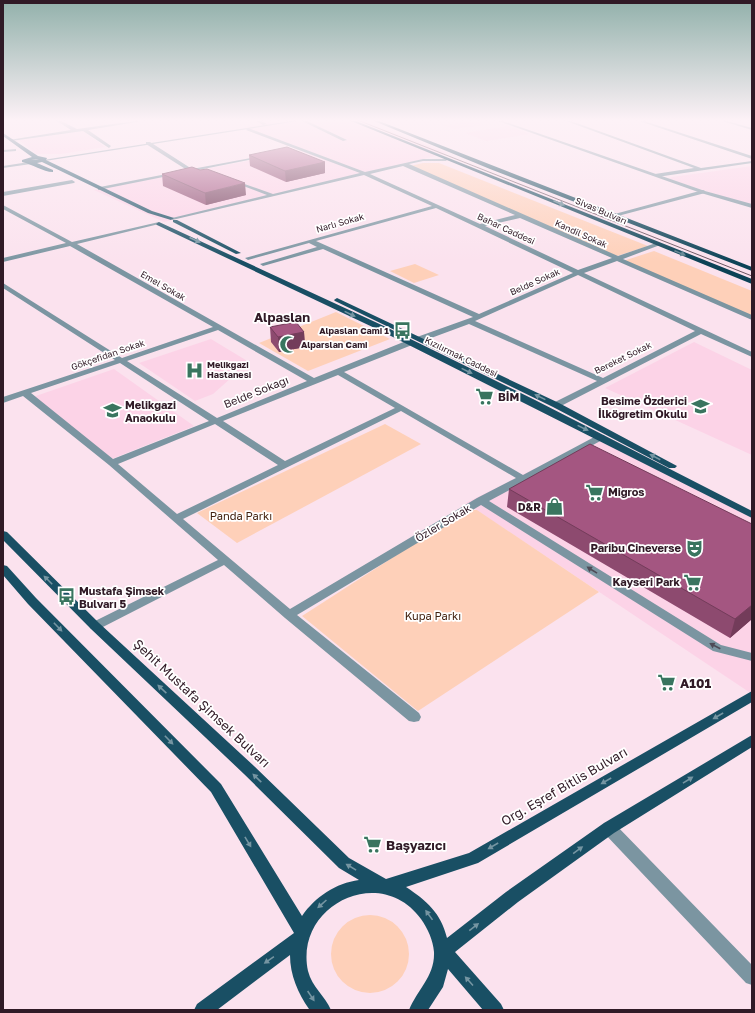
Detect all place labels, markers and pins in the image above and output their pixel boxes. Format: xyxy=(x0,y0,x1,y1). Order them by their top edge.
bus stop icon: Alpaslan Cami 1 xyxy=(392,321,412,341)
place label: Alpaslan Cami 1 xyxy=(319,325,389,336)
mosque icon: Alparslan Cami xyxy=(278,335,298,355)
place label: Alparslan Cami xyxy=(301,339,368,350)
place label: Melikgazi Hastanesi xyxy=(207,359,252,380)
hospital icon: Melikgazi Hastanesi xyxy=(184,360,204,380)
supermarket icon: BİM xyxy=(475,387,495,407)
place label: BİM xyxy=(498,390,519,403)
place label: Besime Özderici İlköğretim Okulu xyxy=(598,394,687,420)
school or university icon: Besime Özderici İlköğretim Okulu xyxy=(690,397,710,417)
place label: Melikgazi Anaokulu xyxy=(125,398,176,424)
school or university icon: Melikgazi Anaokulu xyxy=(102,401,122,421)
supermarket icon: Migros xyxy=(585,482,605,502)
place label: Migros xyxy=(608,485,644,498)
shop icon: D&R xyxy=(544,497,564,517)
place label: D&R xyxy=(518,500,541,513)
theatre icon: Paribu Cineverse xyxy=(684,538,704,558)
place label: Paribu Cineverse xyxy=(590,541,682,554)
supermarket icon: Kayseri Park xyxy=(683,572,703,592)
place label: Kayseri Park xyxy=(612,575,681,588)
place label: Mustafa Şimsek Bulvarı 5 xyxy=(79,584,165,610)
bus stop icon: Mustafa Şimsek Bulvarı 5 xyxy=(56,587,76,607)
supermarket icon: A101 xyxy=(657,673,677,693)
place label: A101 xyxy=(680,675,711,691)
supermarket icon: Başyazıcı xyxy=(363,835,383,855)
place label: Başyazıcı xyxy=(386,837,446,853)

